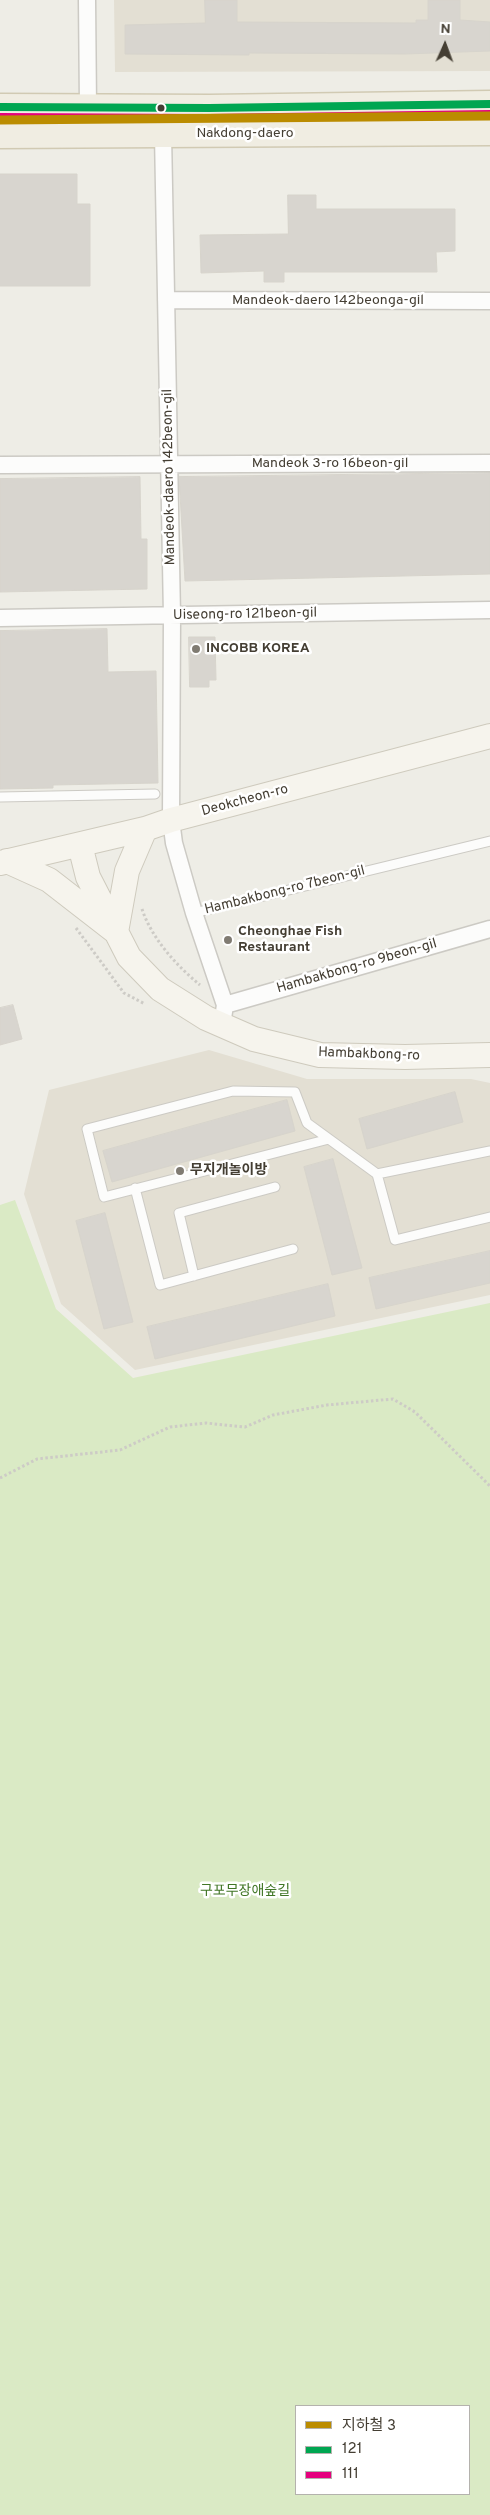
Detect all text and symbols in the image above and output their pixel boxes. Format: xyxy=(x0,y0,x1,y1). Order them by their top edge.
north arrow xyxy=(420,20,470,70)
text: N xyxy=(440,21,451,38)
unlabelled marker xyxy=(156,103,166,113)
street label: Nakdong-daero xyxy=(196,126,294,142)
street label: Mandeok-daero 142beonga-gil xyxy=(232,293,424,309)
street label: Mandeok-daero 142beon-gil xyxy=(160,389,180,565)
street label: Mandeok 3-ro 16beon-gil xyxy=(252,456,408,472)
street label: Uiseong-ro 121beon-gil xyxy=(173,605,317,625)
place label: INCOBB KOREA xyxy=(206,641,310,657)
marker: INCOBB KOREA xyxy=(190,643,202,655)
street label: Deokcheon-ro xyxy=(200,781,290,821)
street label: Hambakbong-ro 7beon-gil xyxy=(203,863,367,919)
place label: Cheonghae Fish Restaurant xyxy=(238,924,342,956)
marker: Cheonghae Fish Restaurant xyxy=(222,934,234,946)
street label: Hambakbong-ro 9beon-gil xyxy=(275,936,439,998)
street label: Hambakbong-ro xyxy=(318,1045,420,1065)
place label: 무지개놀이방 xyxy=(190,1163,267,1179)
marker: 무지개놀이방 xyxy=(174,1165,186,1177)
park label: 구포무장애숲길 xyxy=(200,1884,290,1900)
legend xyxy=(295,2405,470,2495)
text: 지하철 3 xyxy=(342,2417,396,2436)
text: 121 xyxy=(342,2440,362,2459)
text: 111 xyxy=(342,2465,359,2484)

